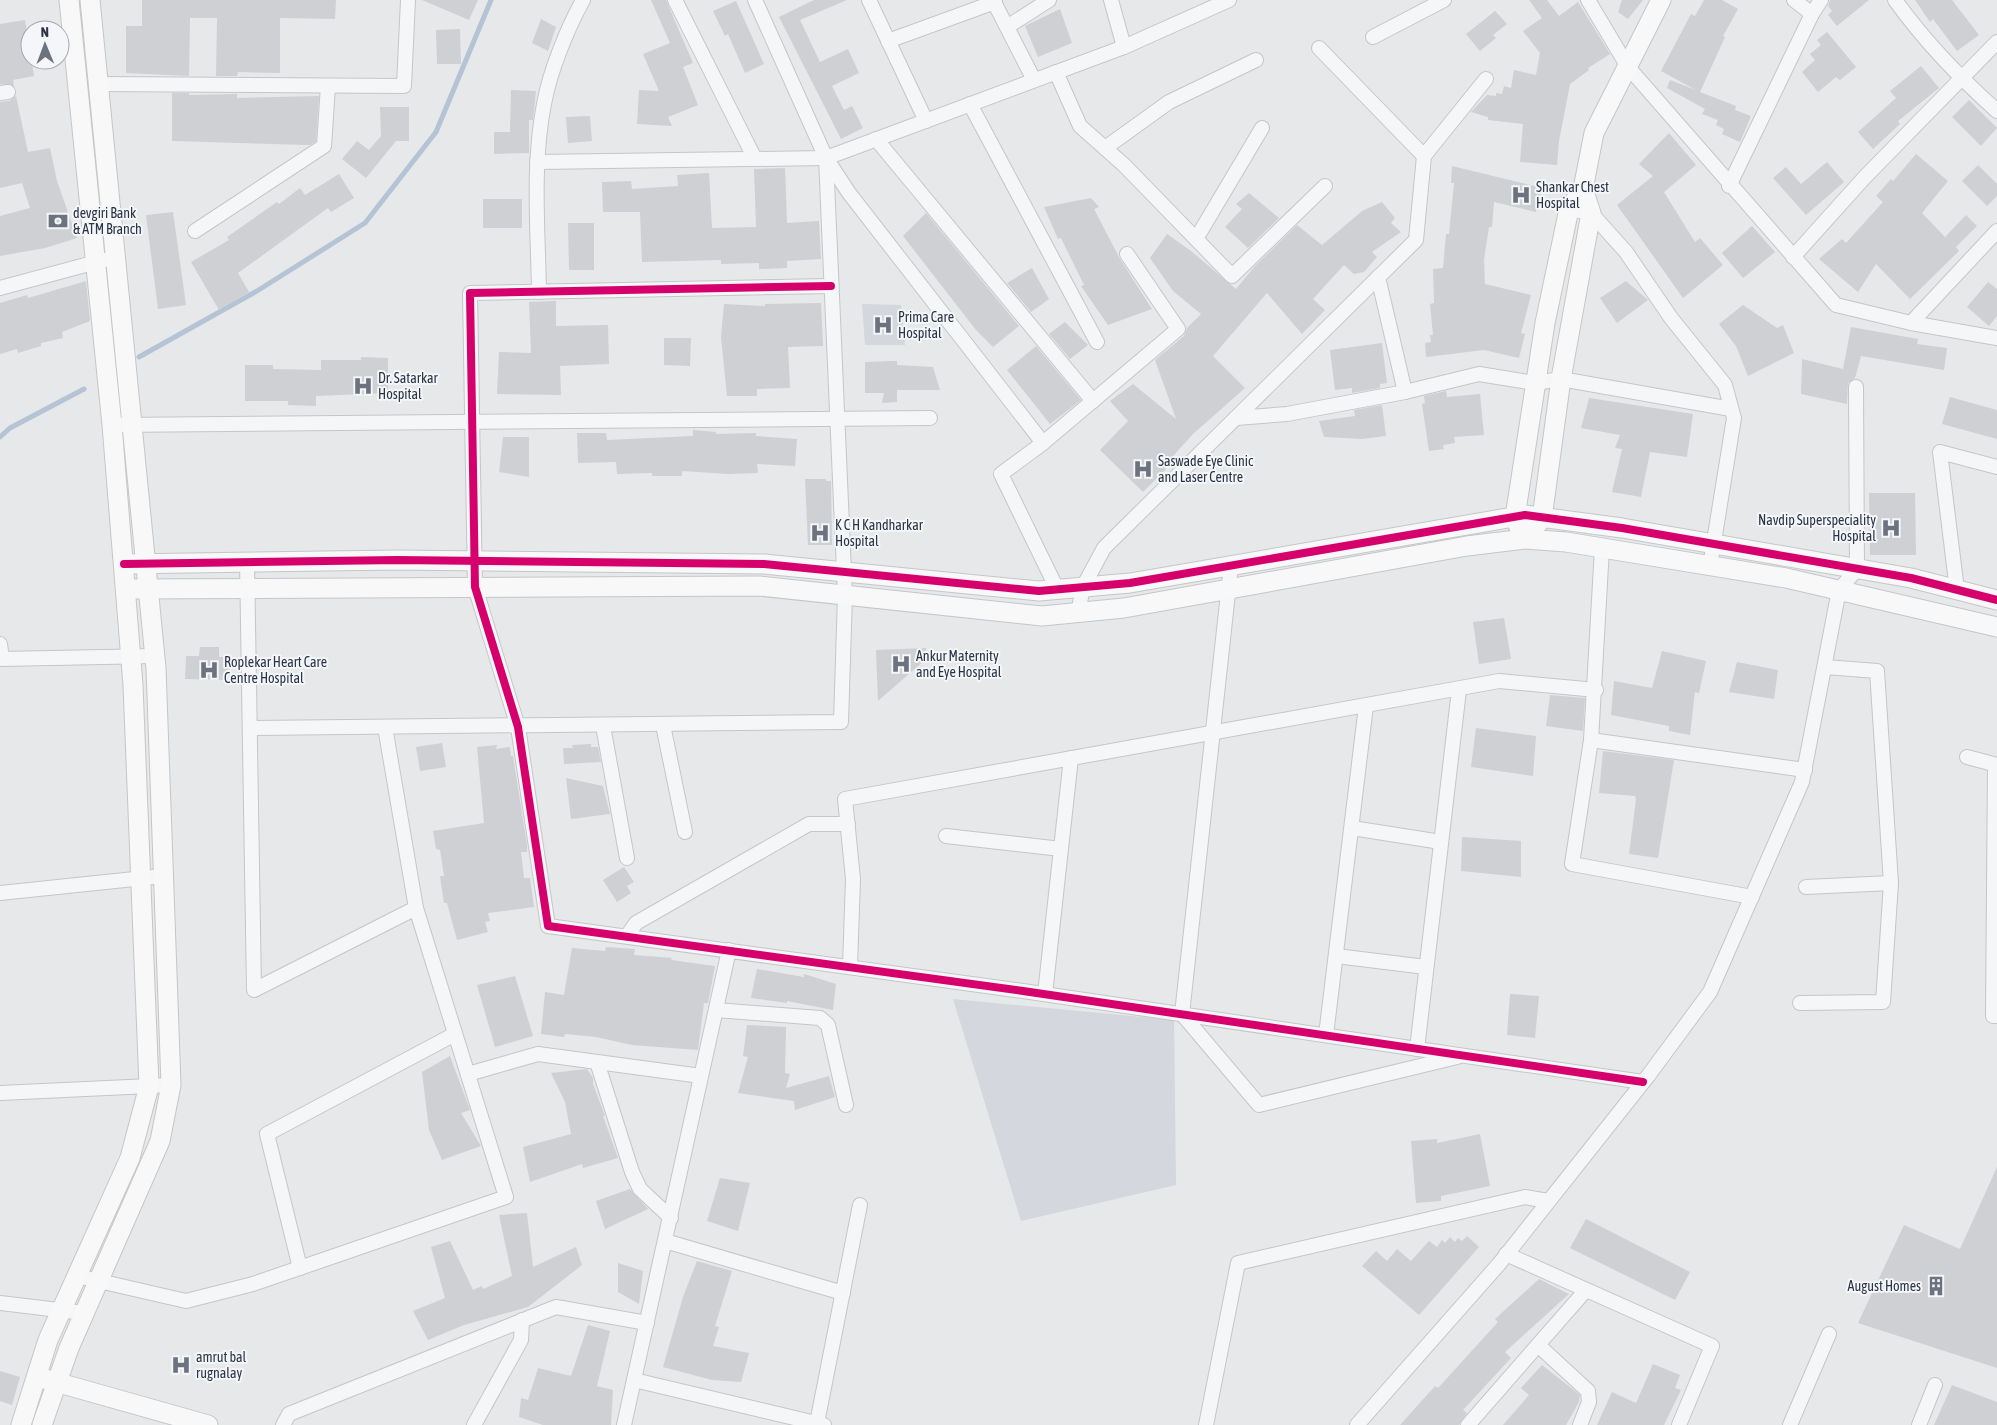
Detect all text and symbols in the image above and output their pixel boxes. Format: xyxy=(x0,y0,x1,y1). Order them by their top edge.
north arrow xyxy=(20,20,70,70)
text: N xyxy=(41,24,49,40)
place label: Shankar Chest Hospital xyxy=(1536,179,1609,211)
hospital icon: Shankar Chest Hospital xyxy=(1510,184,1532,206)
place label: devgiri Bank & ATM Branch xyxy=(73,205,142,237)
bank icon: devgiri Bank & ATM Branch xyxy=(47,210,69,232)
place label: Prima Care Hospital xyxy=(898,309,954,341)
hospital icon: Prima Care Hospital xyxy=(872,314,894,336)
place label: Dr. Satarkar Hospital xyxy=(378,370,439,402)
hospital icon: Dr. Satarkar Hospital xyxy=(352,375,374,397)
place label: Saswade Eye Clinic and Laser Centre xyxy=(1158,453,1254,485)
hospital icon: Saswade Eye Clinic and Laser Centre xyxy=(1132,458,1154,480)
place label: Navdip Superspeciality Hospital xyxy=(1758,512,1876,544)
place label: K C H Kandharkar Hospital xyxy=(835,517,924,549)
hospital icon: Navdip Superspeciality Hospital xyxy=(1880,517,1902,539)
hospital icon: K C H Kandharkar Hospital xyxy=(809,522,831,544)
place label: Ankur Maternity and Eye Hospital xyxy=(916,648,1002,680)
hospital icon: Ankur Maternity and Eye Hospital xyxy=(890,653,912,675)
place label: Roplekar Heart Care Centre Hospital xyxy=(224,654,327,686)
hospital icon: Roplekar Heart Care Centre Hospital xyxy=(198,659,220,681)
building icon: August Homes xyxy=(1925,1275,1947,1297)
place label: August Homes xyxy=(1848,1278,1921,1294)
place label: amrut bal rugnalay xyxy=(196,1349,247,1381)
hospital icon: amrut bal rugnalay xyxy=(170,1354,192,1376)

